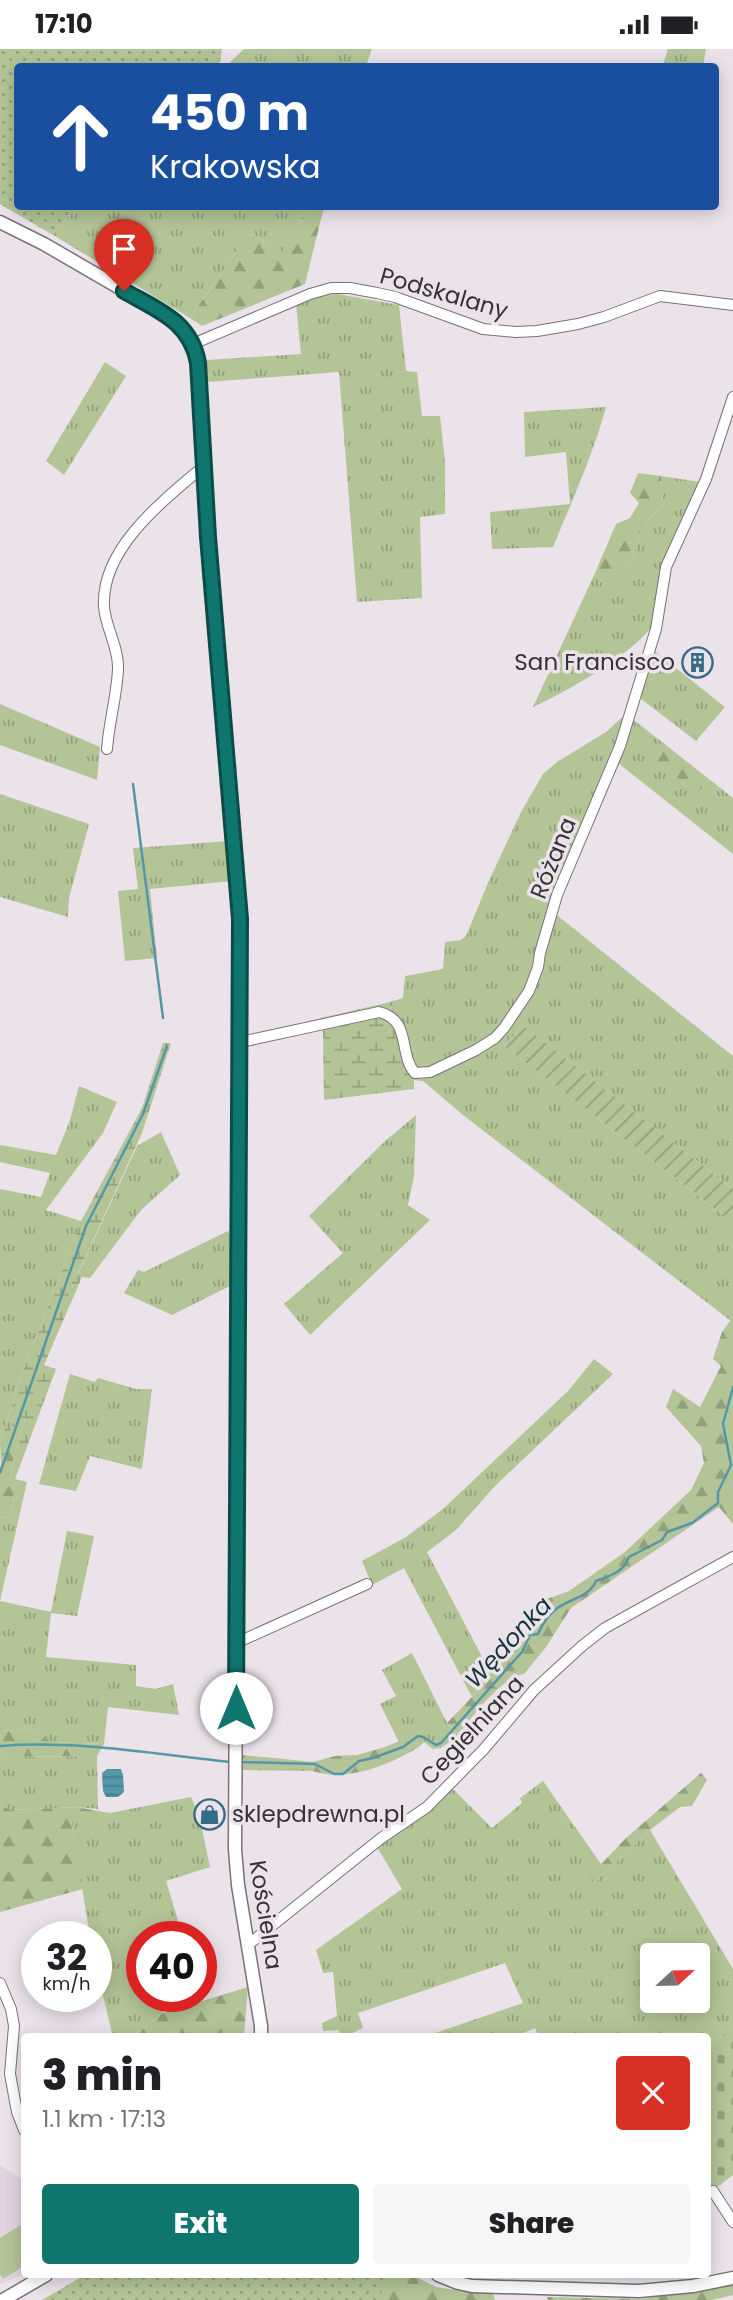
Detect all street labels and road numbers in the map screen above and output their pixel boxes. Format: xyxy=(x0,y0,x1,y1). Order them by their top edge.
street label: Podskalany xyxy=(376,259,512,327)
street label: Różana xyxy=(522,813,584,903)
street label: Cegielniana xyxy=(413,1668,531,1792)
street label: Kościelna xyxy=(242,1858,290,1972)

